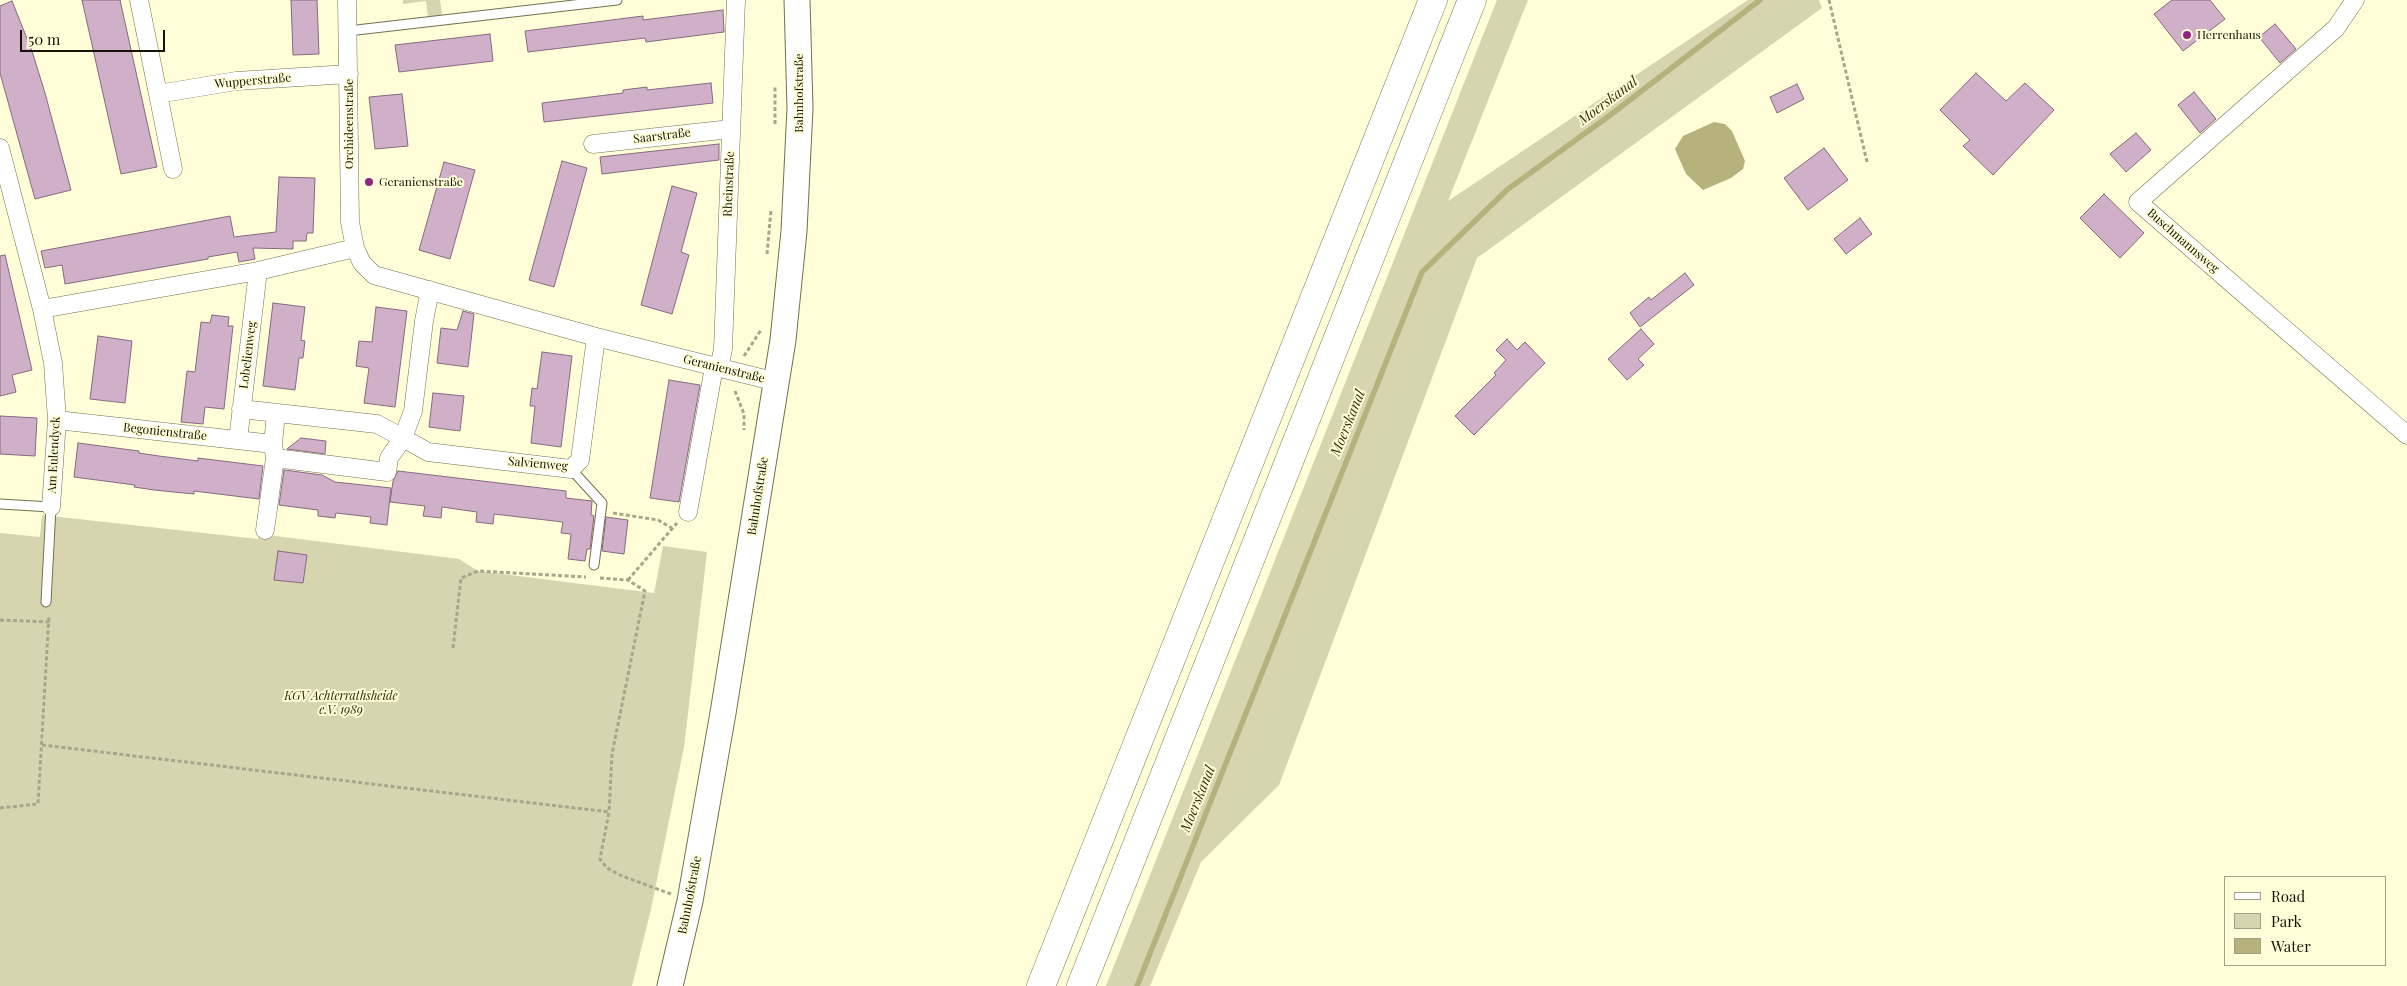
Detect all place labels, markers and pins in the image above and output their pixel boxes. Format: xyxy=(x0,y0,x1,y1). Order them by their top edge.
place label: Herrenhaus xyxy=(2197,28,2261,42)
marker: Herrenhaus xyxy=(2181,29,2193,41)
place label: Geranienstraße xyxy=(379,175,463,189)
marker: Geranienstraße xyxy=(363,176,375,188)

